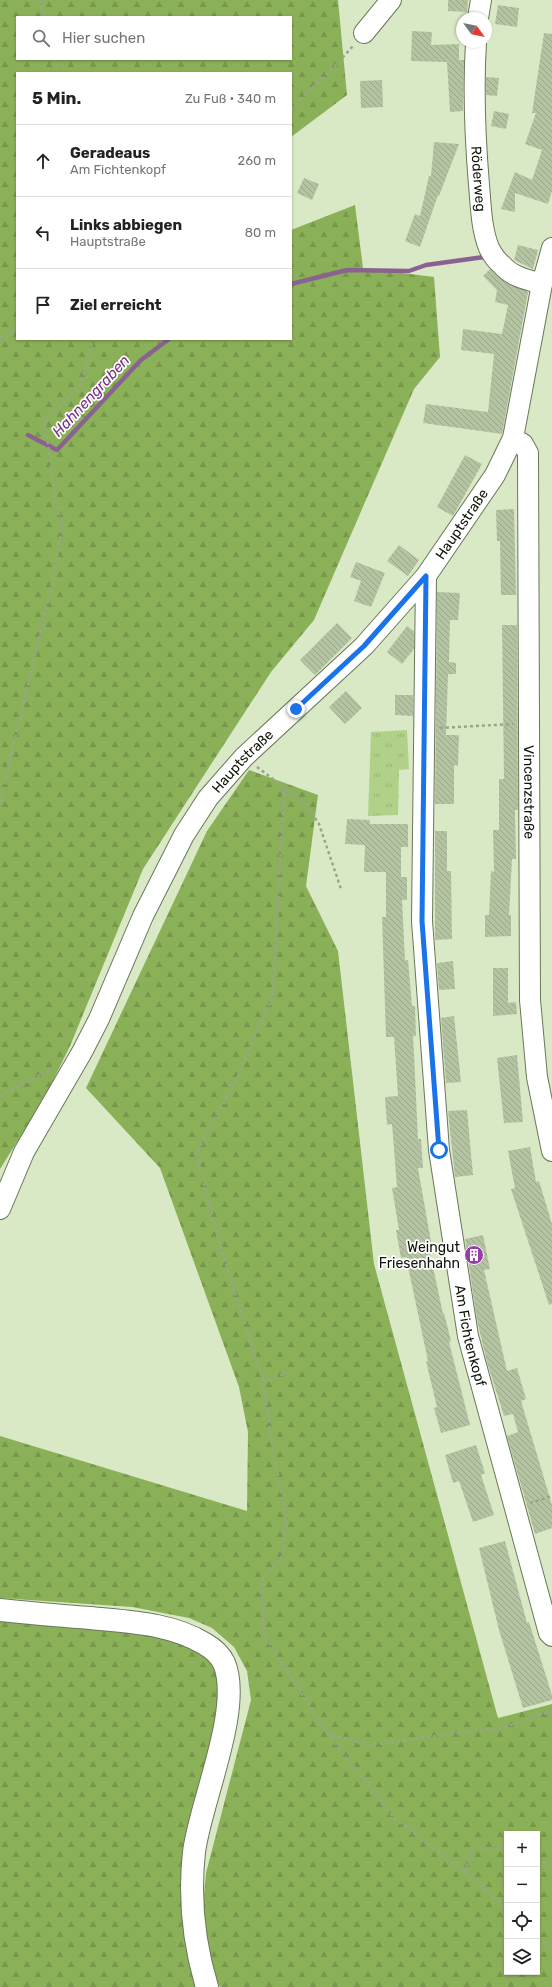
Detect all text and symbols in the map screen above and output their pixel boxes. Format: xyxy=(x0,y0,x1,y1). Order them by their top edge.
north arrow xyxy=(456,12,492,48)
search box xyxy=(16,16,292,60)
icon: search xyxy=(30,27,52,49)
text: Hier suchen xyxy=(62,29,145,47)
text: 5 Min. xyxy=(32,88,81,108)
text: Zu Fuß · 340 m xyxy=(185,91,276,106)
text: Geradeaus xyxy=(70,144,150,162)
street label: Röderweg xyxy=(467,146,489,212)
icon: ahead xyxy=(32,150,54,172)
text: 260 m xyxy=(238,153,276,168)
text: Am Fichtenkopf xyxy=(70,162,166,177)
text: Links abbiegen xyxy=(70,216,182,234)
icon: left xyxy=(32,222,54,244)
text: 80 m xyxy=(245,225,276,240)
text: Hauptstraße xyxy=(70,234,146,249)
icon: arrive xyxy=(32,294,54,316)
text: Ziel erreicht xyxy=(70,296,162,314)
water label: Hahnengraben xyxy=(49,351,133,441)
street label: Hauptstraße xyxy=(432,486,492,563)
route end xyxy=(287,700,305,718)
street label: Hauptstraße xyxy=(208,726,277,797)
street label: Vincenzstraße xyxy=(520,745,537,839)
route start xyxy=(430,1141,448,1159)
place label: Weingut Friesenhahn xyxy=(379,1239,461,1272)
building icon: Weingut Friesenhahn xyxy=(463,1244,485,1266)
street label: Am Fichtenkopf xyxy=(451,1284,490,1389)
map controls xyxy=(504,1831,540,1975)
button: + xyxy=(504,1831,540,1867)
button: − xyxy=(504,1867,540,1903)
button: locate xyxy=(504,1903,540,1939)
button: layers xyxy=(504,1939,540,1975)

